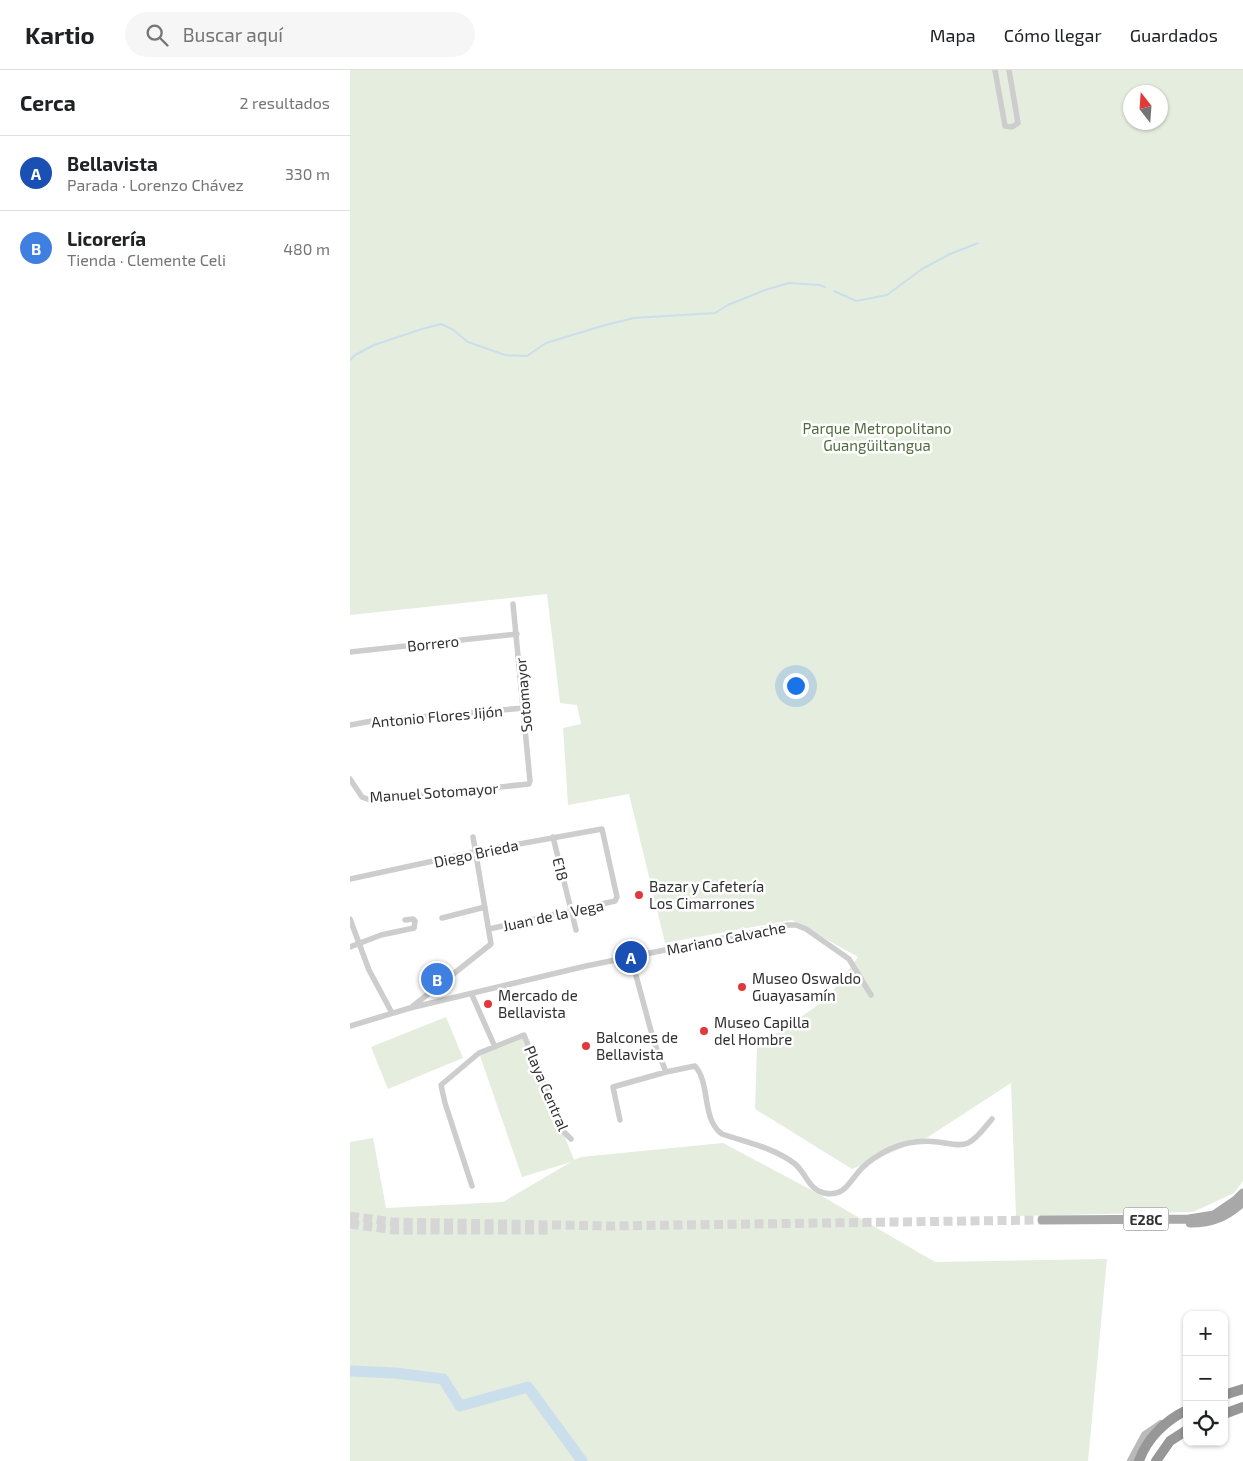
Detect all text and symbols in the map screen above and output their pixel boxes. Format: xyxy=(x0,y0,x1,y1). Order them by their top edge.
search box xyxy=(125,12,475,57)
text: Kartio xyxy=(25,20,95,49)
icon: search xyxy=(143,21,171,49)
text: Buscar aquí xyxy=(183,23,283,46)
text: Mapa xyxy=(930,24,976,46)
text: Cómo llegar xyxy=(1004,24,1102,46)
text: Guardados xyxy=(1130,24,1218,46)
north arrow xyxy=(1123,85,1168,130)
text: Cerca xyxy=(20,90,76,115)
text: 2 resultados xyxy=(239,93,330,112)
text: Bellavista xyxy=(67,152,158,175)
text: A xyxy=(31,164,41,183)
text: 330 m xyxy=(285,164,330,183)
text: Parada · Lorenzo Chávez xyxy=(67,175,244,194)
text: Licorería xyxy=(67,227,146,250)
text: B xyxy=(31,239,41,258)
text: 480 m xyxy=(283,239,330,258)
text: Tienda · Clemente Celi xyxy=(67,250,226,269)
park label: Parque Metropolitano Guangüiltangua xyxy=(802,419,952,454)
street label: Borrero xyxy=(406,631,460,655)
street label: Sotomayor xyxy=(511,657,535,733)
your location xyxy=(783,673,809,699)
street label: Antonio Flores Jijón xyxy=(370,701,504,732)
street label: Manuel Sotomayor xyxy=(369,779,499,805)
street label: Diego Brieda xyxy=(432,835,520,871)
street label: E18 xyxy=(549,855,573,883)
place label: Bazar y Cafetería Los Cimarrones xyxy=(649,877,764,912)
marker: Bazar y Cafetería Los Cimarrones xyxy=(633,889,645,901)
street label: Juan de la Vega xyxy=(501,896,605,934)
street label: Mariano Calvache xyxy=(665,918,787,958)
pin: A xyxy=(615,938,647,976)
pin: B xyxy=(421,960,453,998)
place label: Museo Oswaldo Guayasamín xyxy=(752,969,861,1004)
marker: Museo Oswaldo Guayasamín xyxy=(736,981,748,993)
place label: Mercado de Bellavista xyxy=(498,986,578,1021)
marker: Mercado de Bellavista xyxy=(482,998,494,1010)
place label: Museo Capilla del Hombre xyxy=(714,1013,810,1048)
marker: Museo Capilla del Hombre xyxy=(698,1025,710,1037)
place label: Balcones de Bellavista xyxy=(596,1028,678,1063)
marker: Balcones de Bellavista xyxy=(580,1040,592,1052)
street label: Playa Central xyxy=(521,1043,573,1134)
road number: E28C xyxy=(1124,1208,1168,1230)
map controls xyxy=(1183,1311,1228,1446)
button: + xyxy=(1183,1311,1228,1356)
button: − xyxy=(1183,1356,1228,1401)
button: locate xyxy=(1183,1401,1228,1446)

